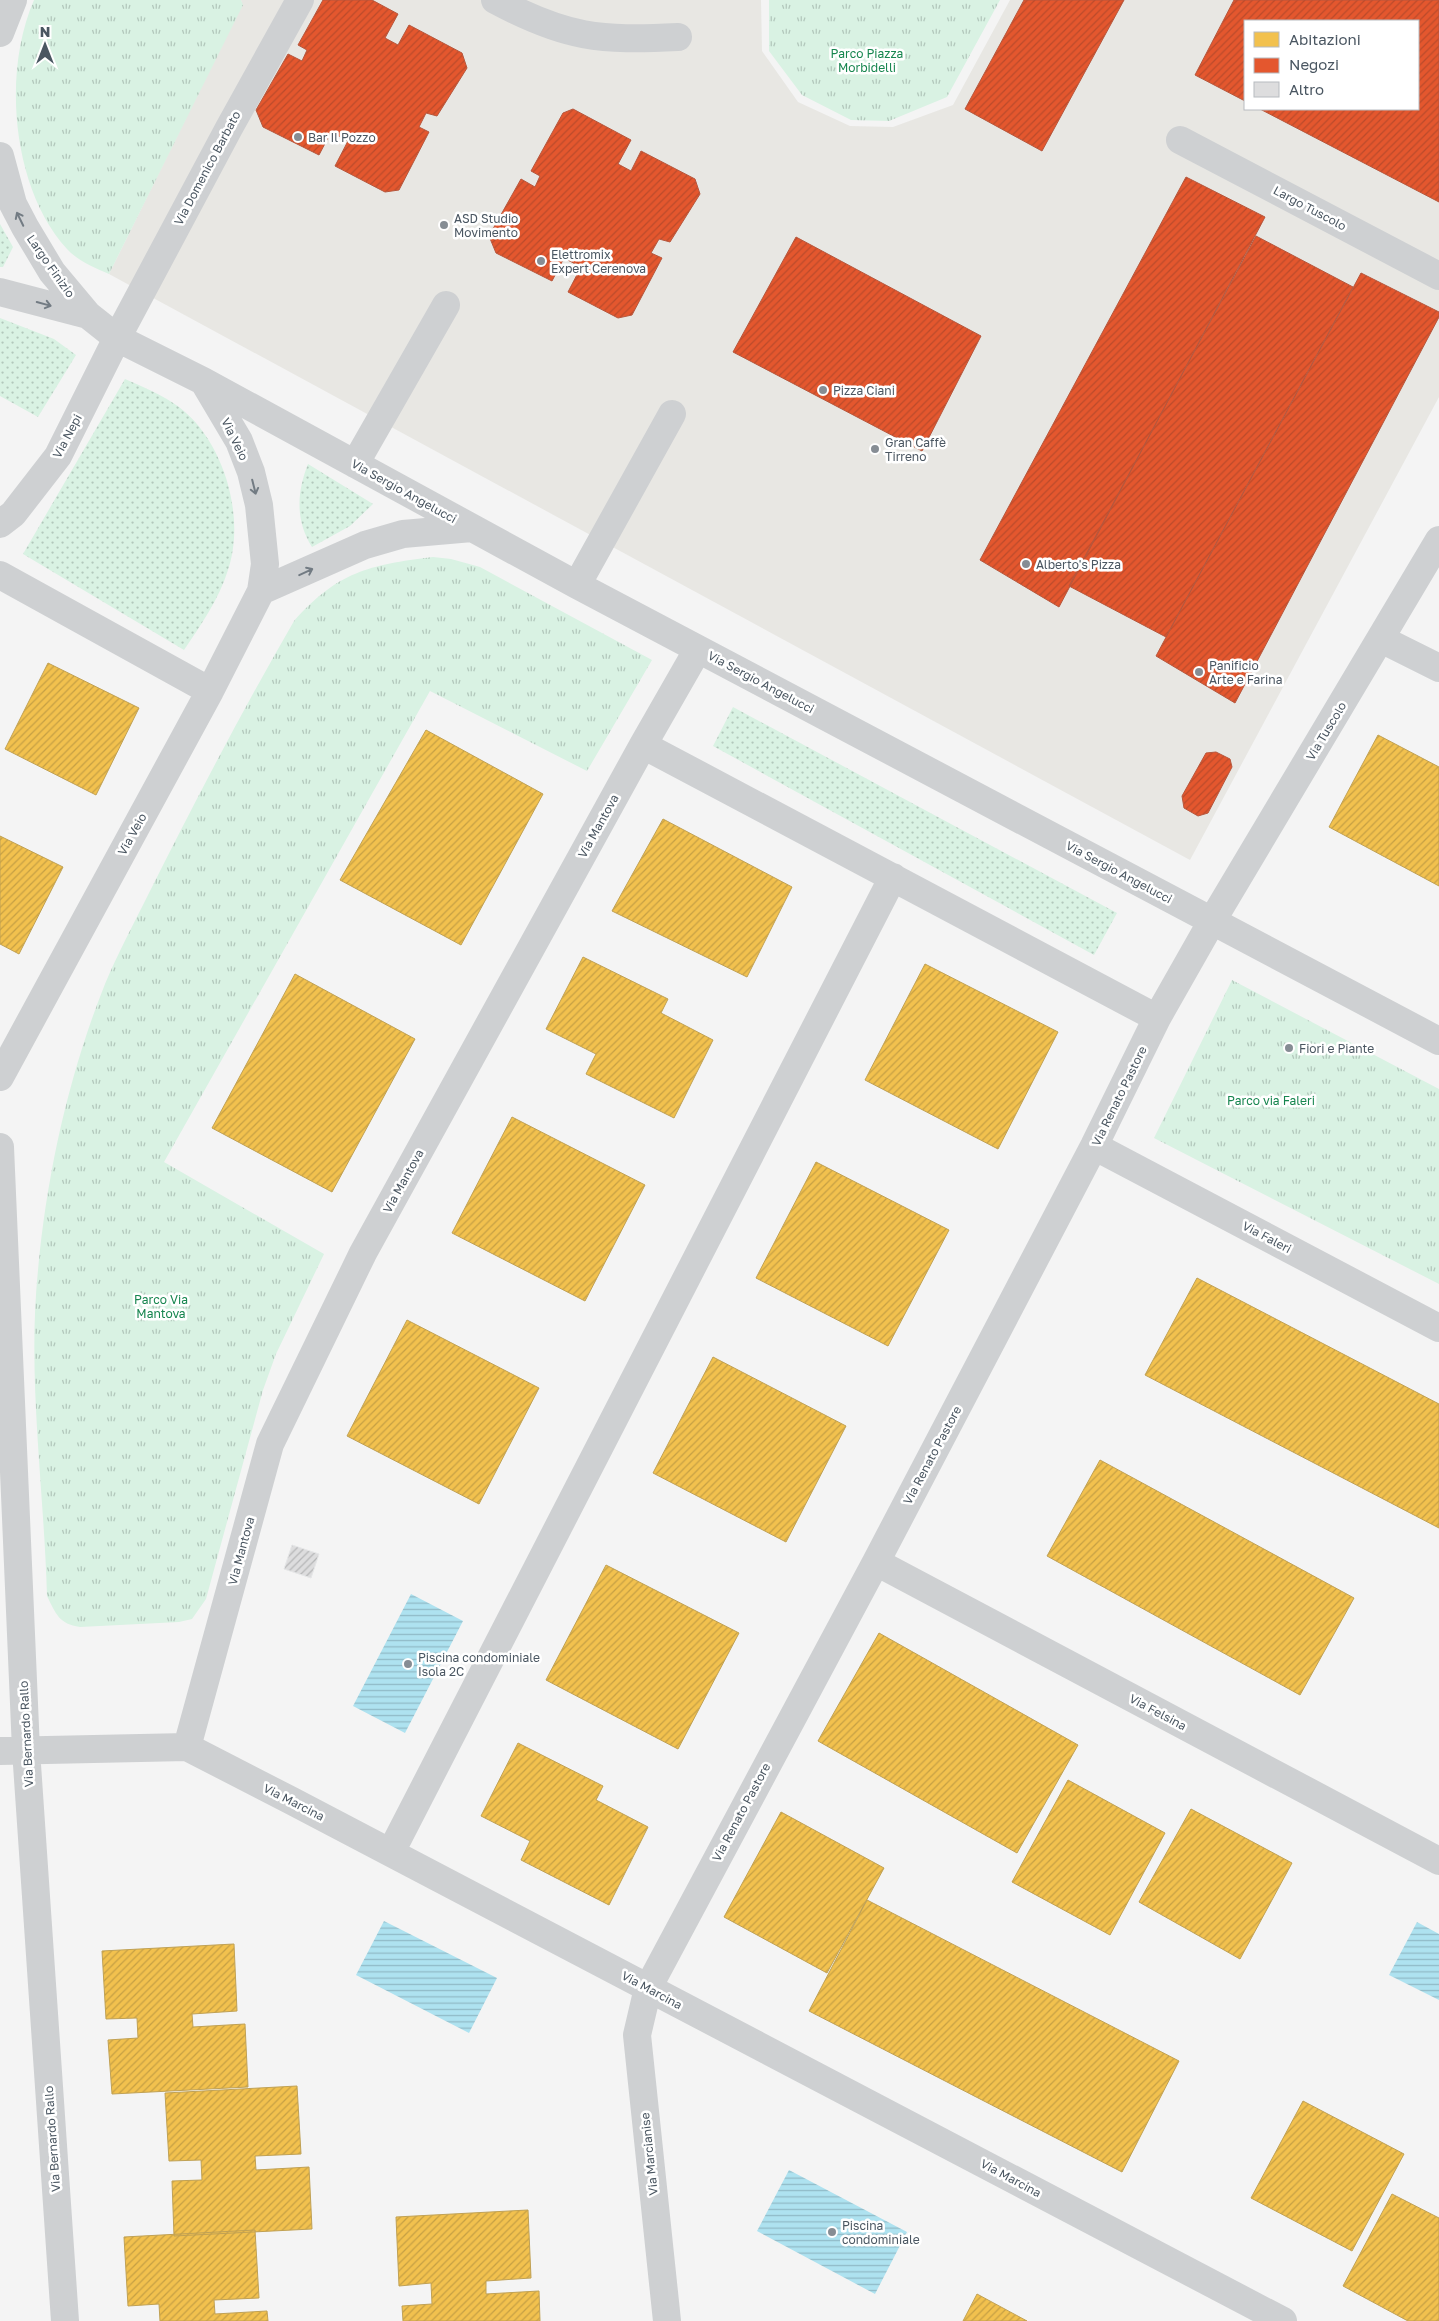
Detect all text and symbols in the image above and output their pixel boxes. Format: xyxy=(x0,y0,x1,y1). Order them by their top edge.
north arrow xyxy=(20,20,70,70)
legend xyxy=(1244,20,1419,110)
text: N xyxy=(40,23,50,40)
text: Abitazioni xyxy=(1289,30,1361,48)
park label: Parco Piazza Morbidelli xyxy=(831,46,903,75)
text: Negozi xyxy=(1289,55,1339,73)
text: Altro xyxy=(1289,80,1324,98)
street label: Via Domenico Barbato xyxy=(171,108,243,228)
place label: Bar Il Pozzo xyxy=(308,130,376,145)
marker: Bar Il Pozzo xyxy=(292,131,304,143)
street label: Largo Tuscolo xyxy=(1271,182,1349,234)
one-way arrow xyxy=(15,211,25,226)
place label: ASD Studio Movimento xyxy=(454,211,518,240)
marker: ASD Studio Movimento xyxy=(438,219,450,231)
street label: Largo Finizio xyxy=(24,232,78,300)
place label: Elettromix Expert Cerenova xyxy=(551,247,646,276)
marker: Elettromix Expert Cerenova xyxy=(535,255,547,267)
one-way arrow xyxy=(36,300,52,309)
place label: Pizza Ciani xyxy=(833,383,895,398)
marker: Pizza Ciani xyxy=(817,384,829,396)
street label: Via Nepi xyxy=(49,411,85,461)
street label: Via Veio xyxy=(218,415,252,463)
place label: Gran Caffè Tirreno xyxy=(885,435,946,464)
marker: Gran Caffè Tirreno xyxy=(869,443,881,455)
street label: Via Sergio Angelucci xyxy=(349,456,459,526)
one-way arrow xyxy=(250,479,259,495)
place label: Alberto's Pizza xyxy=(1036,557,1121,572)
marker: Alberto's Pizza xyxy=(1020,558,1032,570)
one-way arrow xyxy=(298,567,313,576)
street label: Via Sergio Angelucci xyxy=(705,648,817,716)
place label: Panificio Arte e Farina xyxy=(1209,658,1282,687)
marker: Panificio Arte e Farina xyxy=(1193,666,1205,678)
street label: Via Tuscolo xyxy=(1303,699,1349,763)
street label: Via Mantova xyxy=(574,792,622,860)
street label: Via Veio xyxy=(114,810,150,858)
street label: Via Sergio Angelucci xyxy=(1063,838,1175,906)
place label: Fiori e Piante xyxy=(1299,1041,1374,1056)
marker: Fiori e Piante xyxy=(1283,1042,1295,1054)
street label: Via Renato Pastore xyxy=(1088,1043,1150,1148)
park label: Parco via Faleri xyxy=(1227,1093,1315,1108)
street label: Via Mantova xyxy=(379,1147,427,1215)
street label: Via Faleri xyxy=(1240,1218,1294,1256)
park label: Parco Via Mantova xyxy=(134,1292,188,1321)
street label: Via Renato Pastore xyxy=(900,1403,964,1507)
street label: Via Mantova xyxy=(225,1515,257,1587)
place label: Piscina condominiale Isola 2C xyxy=(418,1650,540,1679)
marker: Piscina condominiale Isola 2C xyxy=(402,1658,414,1670)
street label: Via Bernardo Rallo xyxy=(16,1680,36,1788)
street label: Via Felsina xyxy=(1127,1691,1189,1733)
street label: Via Renato Pastore xyxy=(709,1760,773,1864)
street label: Via Marcina xyxy=(261,1780,327,1824)
street label: Via Marcina xyxy=(619,1968,685,2012)
street label: Via Bernardo Rallo xyxy=(41,2085,63,2193)
street label: Via Marcianise xyxy=(637,2112,661,2196)
street label: Via Marcina xyxy=(978,2156,1044,2200)
place label: Piscina condominiale xyxy=(842,2218,920,2247)
marker: Piscina condominiale xyxy=(826,2226,838,2238)

